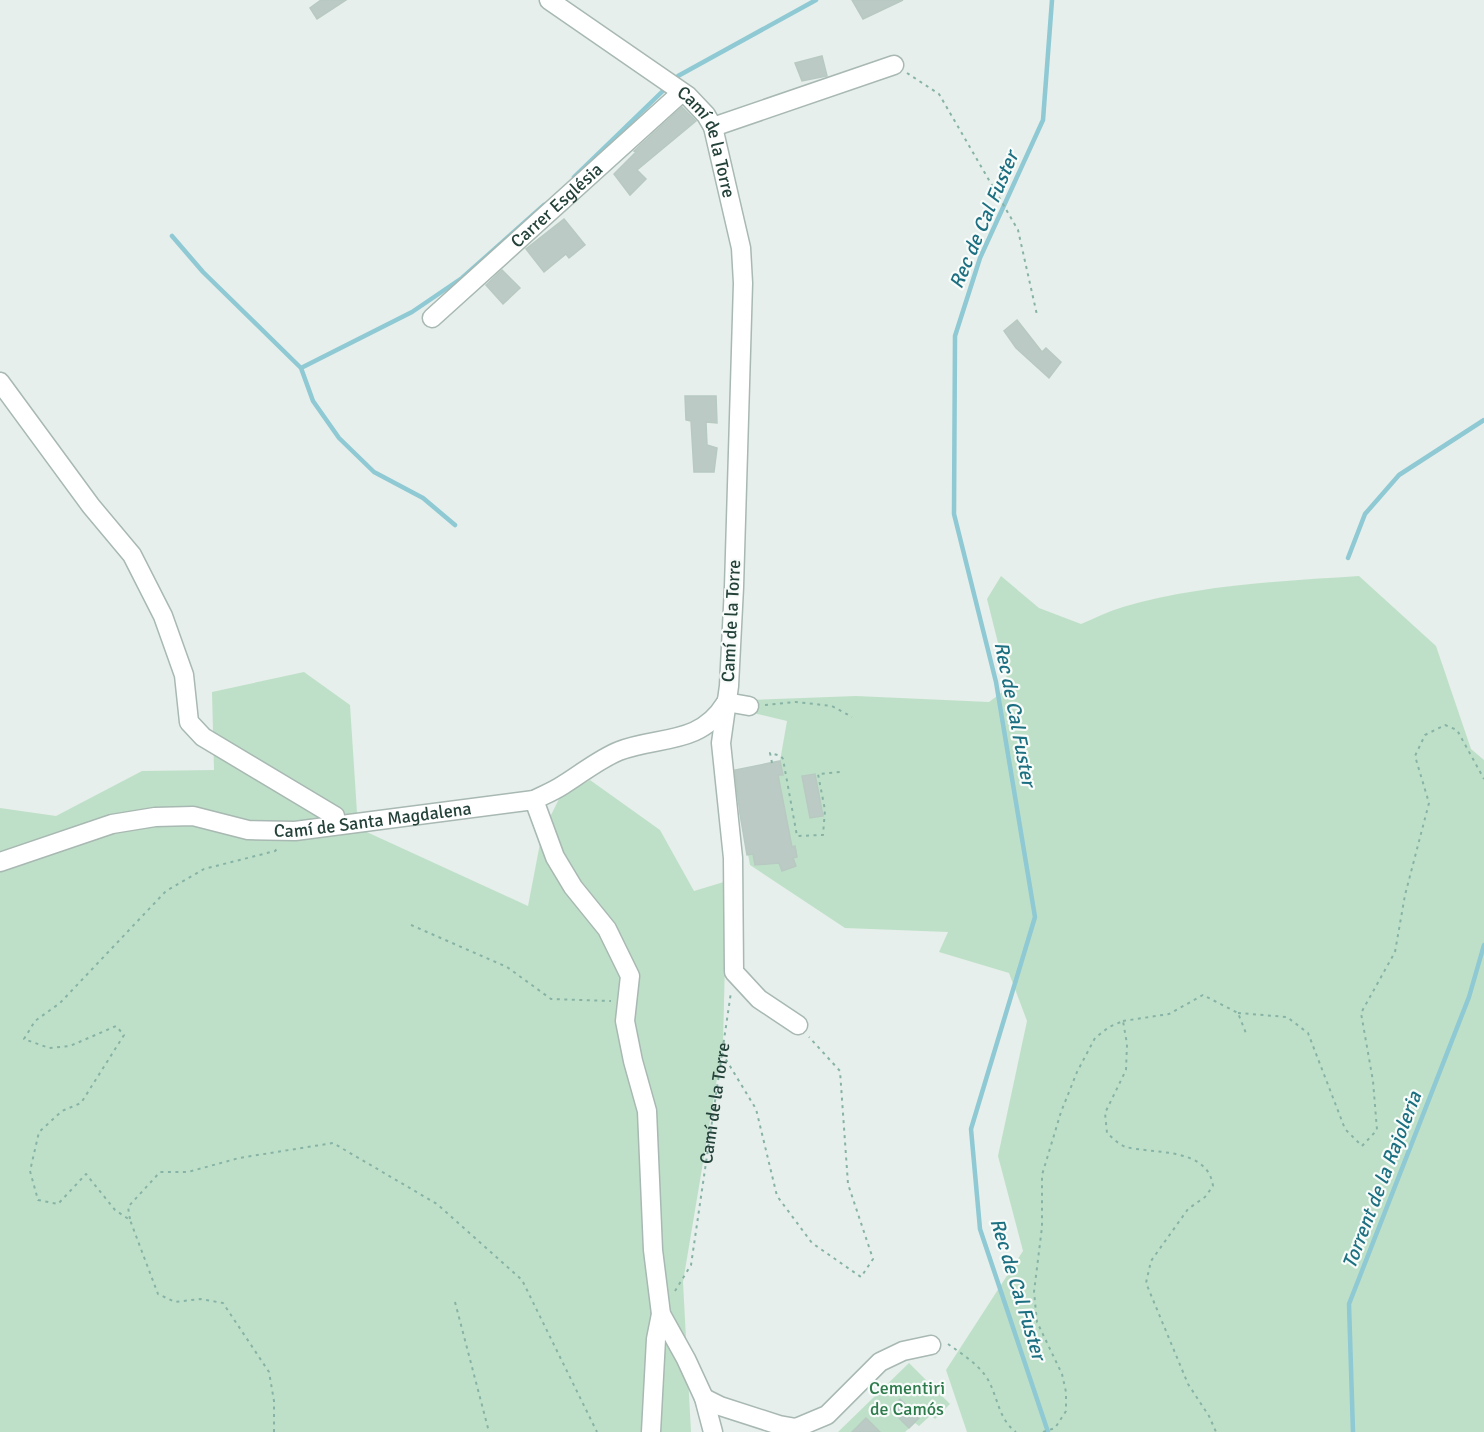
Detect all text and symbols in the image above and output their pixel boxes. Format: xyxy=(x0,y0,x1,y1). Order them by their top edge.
street label: Camí de la Torre xyxy=(673,81,740,200)
water label: Rec de Cal Fuster xyxy=(944,145,1025,292)
street label: Carrer Església xyxy=(506,158,607,252)
street label: Camí de la Torre xyxy=(717,559,745,683)
water label: Rec de Cal Fuster xyxy=(989,640,1042,791)
street label: Camí de Santa Magdalena xyxy=(274,797,473,842)
street label: Camí de la Torre xyxy=(695,1041,734,1166)
water label: Torrent de la Rajoleria xyxy=(1337,1087,1428,1272)
water label: Rec de Cal Fuster xyxy=(985,1215,1052,1365)
park label: Cementiri de Camós xyxy=(869,1377,945,1420)

